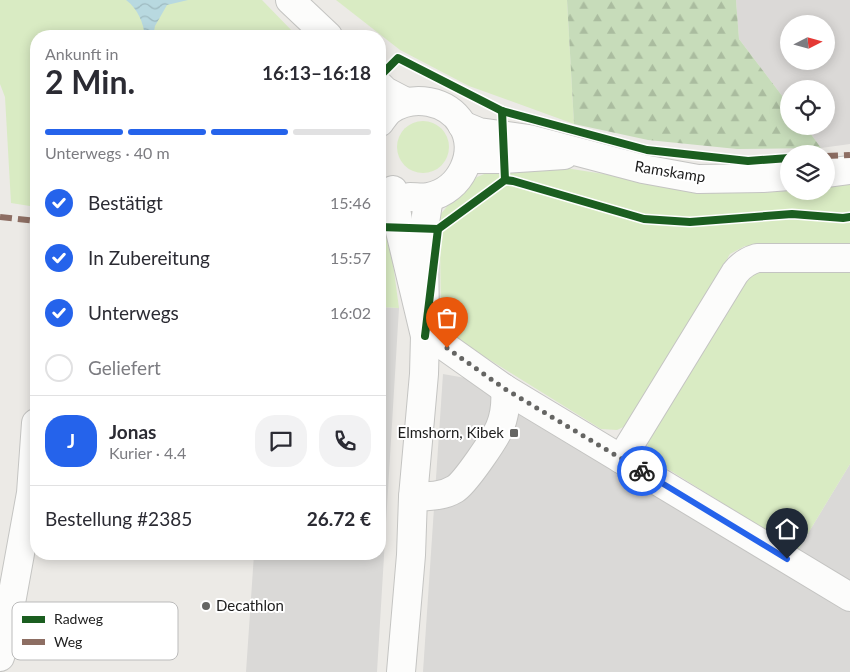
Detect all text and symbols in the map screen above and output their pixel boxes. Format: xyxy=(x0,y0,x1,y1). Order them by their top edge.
north arrow xyxy=(780,15,835,70)
map controls xyxy=(780,15,835,200)
text: Ankunft in xyxy=(45,44,118,63)
text: 16:13–16:18 xyxy=(262,61,371,84)
text: 2 Min. xyxy=(45,62,135,101)
button: locate xyxy=(780,80,835,135)
text: Unterwegs · 40 m xyxy=(45,143,170,162)
button: layers xyxy=(780,145,835,200)
street label: Ramskamp xyxy=(633,157,707,185)
icon: check xyxy=(45,189,73,217)
text: Bestätigt xyxy=(88,191,163,214)
text: 15:46 xyxy=(330,193,371,212)
icon: check xyxy=(45,244,73,272)
text: In Zubereitung xyxy=(88,246,210,269)
text: 15:57 xyxy=(330,248,371,267)
pin xyxy=(426,297,468,348)
icon: check xyxy=(45,299,73,327)
text: Unterwegs xyxy=(88,301,179,324)
text: 16:02 xyxy=(330,303,371,322)
icon: bag xyxy=(433,304,461,332)
text: Geliefert xyxy=(88,356,161,379)
button: chat xyxy=(255,415,307,467)
button: phone xyxy=(319,415,371,467)
text: Jonas xyxy=(109,420,156,443)
place label: Elmshorn, Kibek xyxy=(398,423,504,441)
marker: Elmshorn, Kibek xyxy=(508,427,520,439)
text: J xyxy=(67,429,75,452)
text: Kurier · 4.4 xyxy=(109,443,186,462)
courier xyxy=(617,446,667,496)
icon: bike xyxy=(628,457,656,485)
text: Bestellung #2385 xyxy=(45,507,192,530)
text: 26.72 € xyxy=(307,507,371,530)
pin xyxy=(766,508,808,559)
icon: home xyxy=(773,515,801,543)
place label: Decathlon xyxy=(216,596,284,614)
marker: Decathlon xyxy=(200,600,212,612)
legend xyxy=(12,602,178,660)
text: Radweg xyxy=(54,610,103,627)
text: Weg xyxy=(54,633,82,650)

